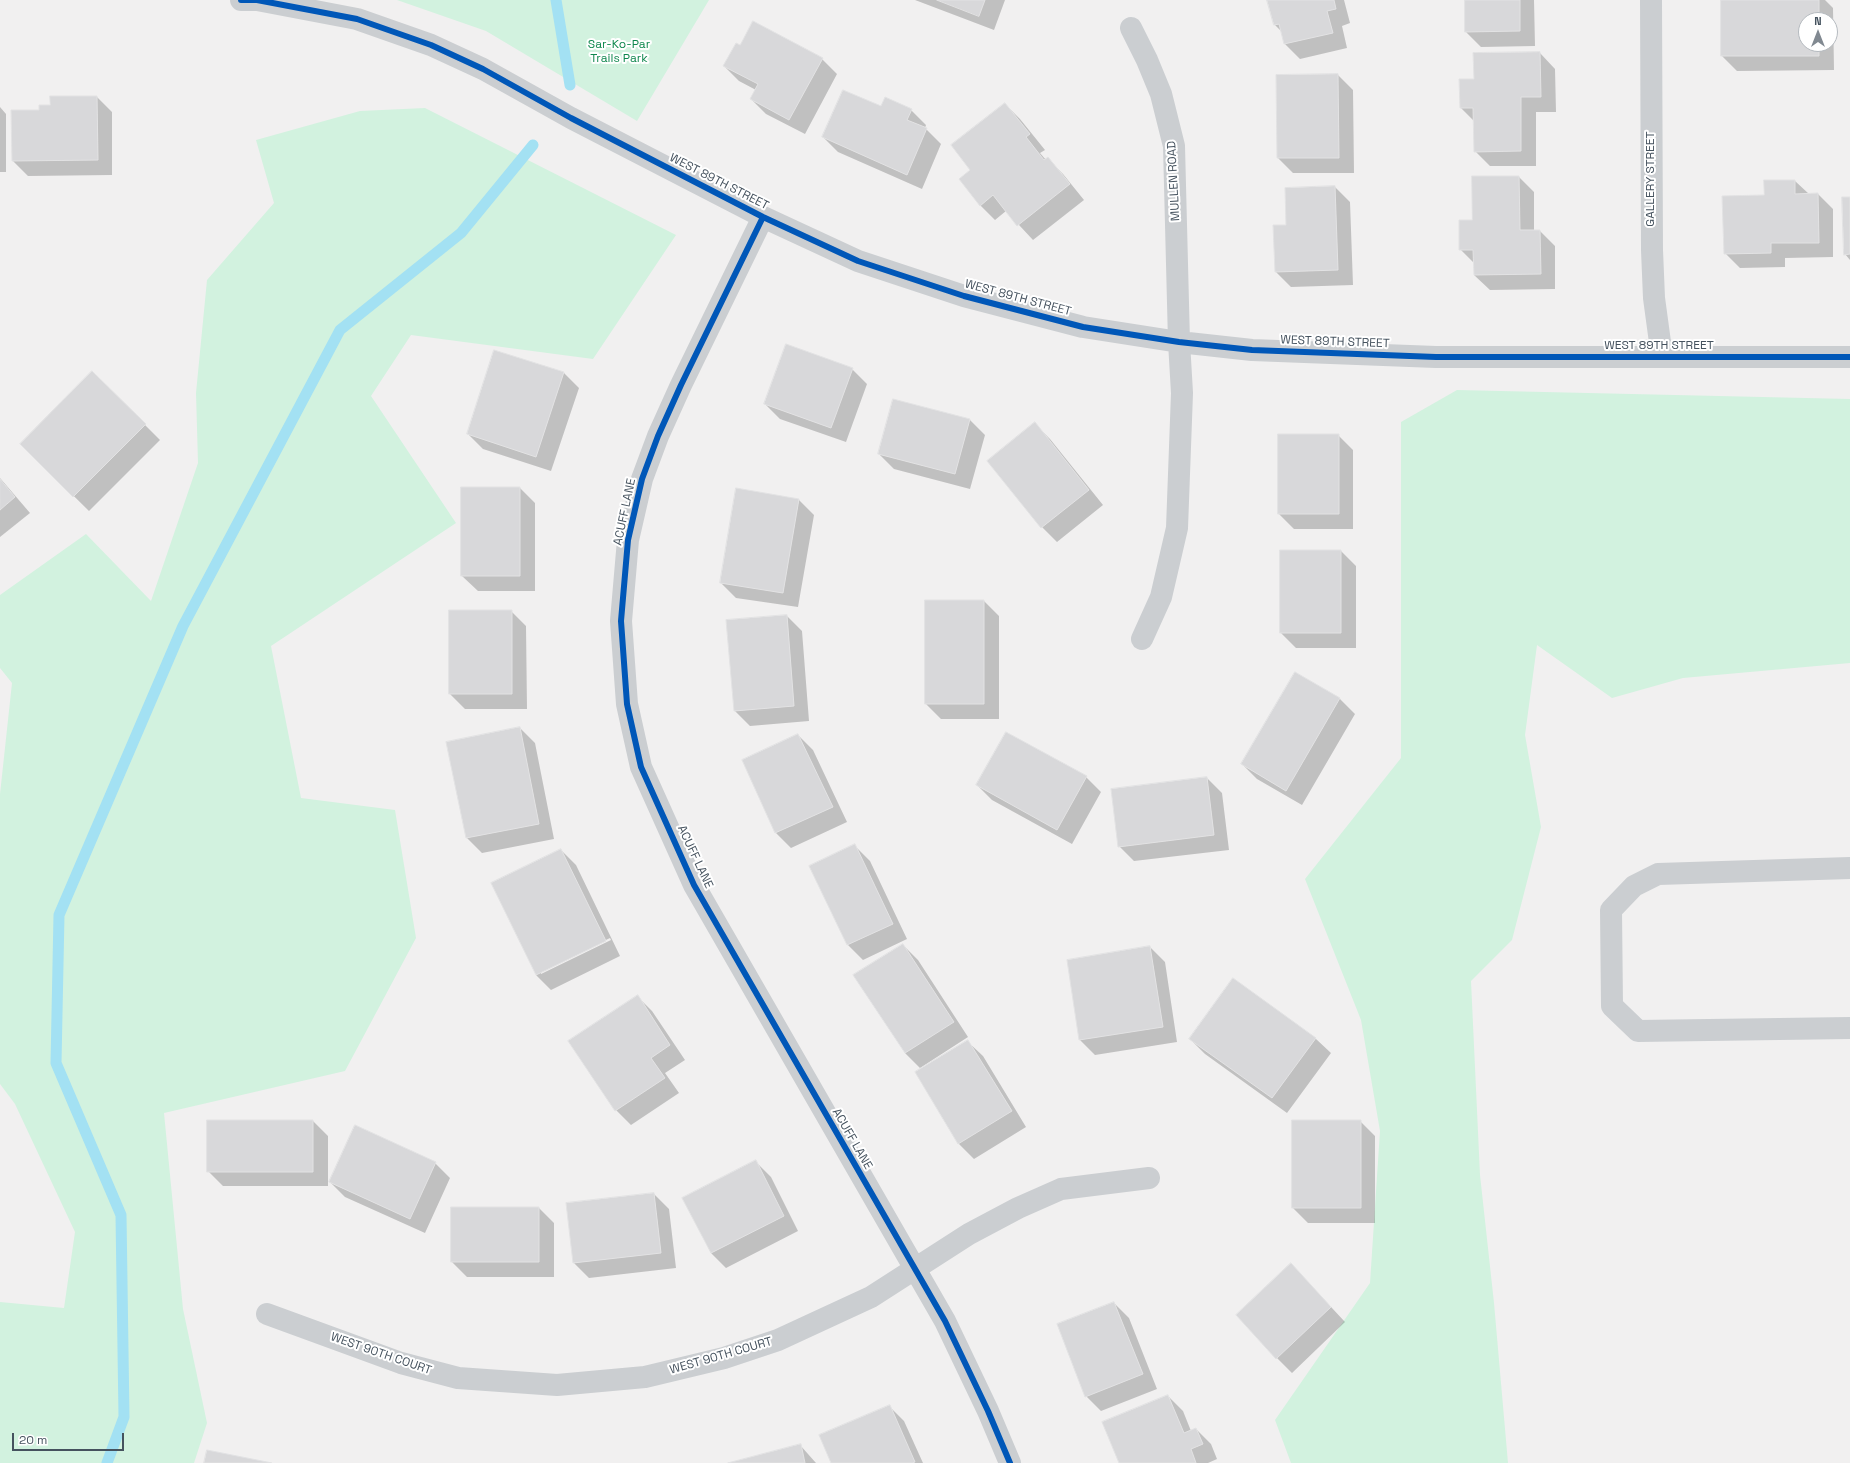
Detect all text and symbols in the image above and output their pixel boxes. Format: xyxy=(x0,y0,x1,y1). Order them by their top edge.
north arrow xyxy=(1798,12,1838,52)
text: N xyxy=(1814,14,1822,28)
park label: Sar-Ko-Par Trails Park xyxy=(588,38,650,66)
street label: GALLERY STREET xyxy=(1644,131,1658,227)
street label: MULLEN ROAD xyxy=(1165,141,1183,221)
street label: WEST 89TH STREET xyxy=(667,151,771,213)
street label: WEST 89TH STREET xyxy=(963,277,1073,319)
street label: WEST 89TH STREET xyxy=(1280,333,1390,351)
street label: WEST 89TH STREET xyxy=(1604,339,1714,353)
street label: ACUFF LANE xyxy=(611,477,639,547)
street label: ACUFF LANE xyxy=(674,823,716,891)
street label: ACUFF LANE xyxy=(829,1106,875,1172)
street label: WEST 90TH COURT xyxy=(329,1330,433,1378)
street label: WEST 90TH COURT xyxy=(668,1335,774,1377)
scale bar xyxy=(14,1425,126,1451)
text: 20 m xyxy=(19,1432,47,1448)

